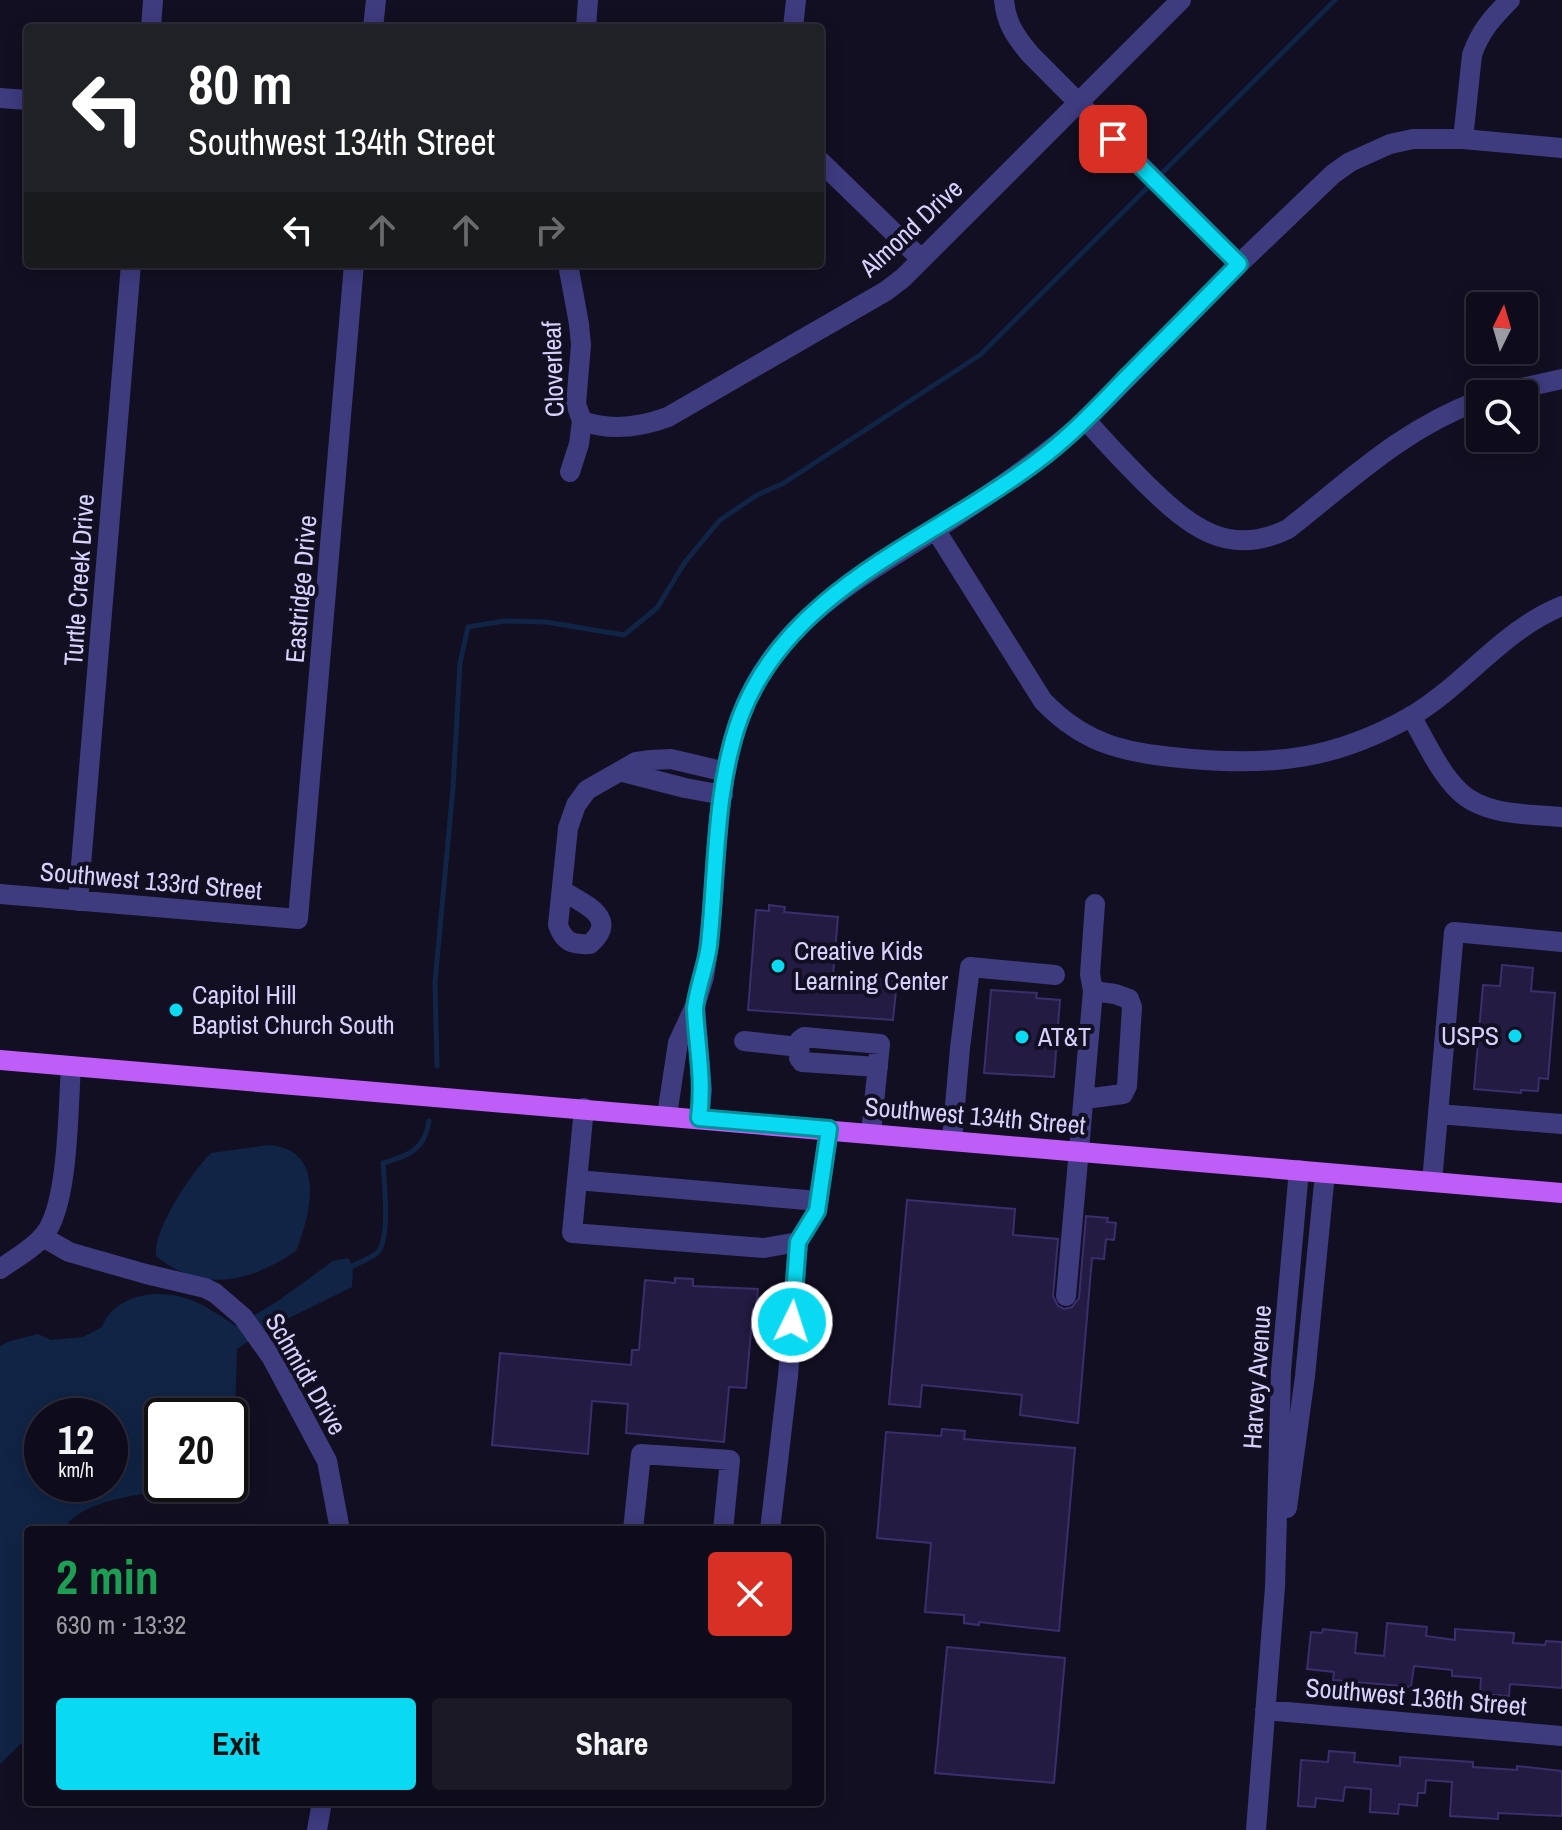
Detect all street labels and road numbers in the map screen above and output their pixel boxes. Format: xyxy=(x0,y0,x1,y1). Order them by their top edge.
street label: Almond Drive xyxy=(851,171,970,285)
street label: Cloverleaf xyxy=(533,320,572,418)
street label: Turtle Creek Drive xyxy=(55,493,102,667)
street label: Eastridge Drive xyxy=(277,514,324,664)
street label: Southwest 133rd Street xyxy=(39,853,264,908)
street label: Southwest 134th Street xyxy=(863,1088,1087,1143)
street label: Harvey Avenue xyxy=(1234,1304,1279,1450)
street label: Schmidt Drive xyxy=(258,1307,355,1441)
street label: Southwest 136th Street xyxy=(1304,1669,1528,1724)

